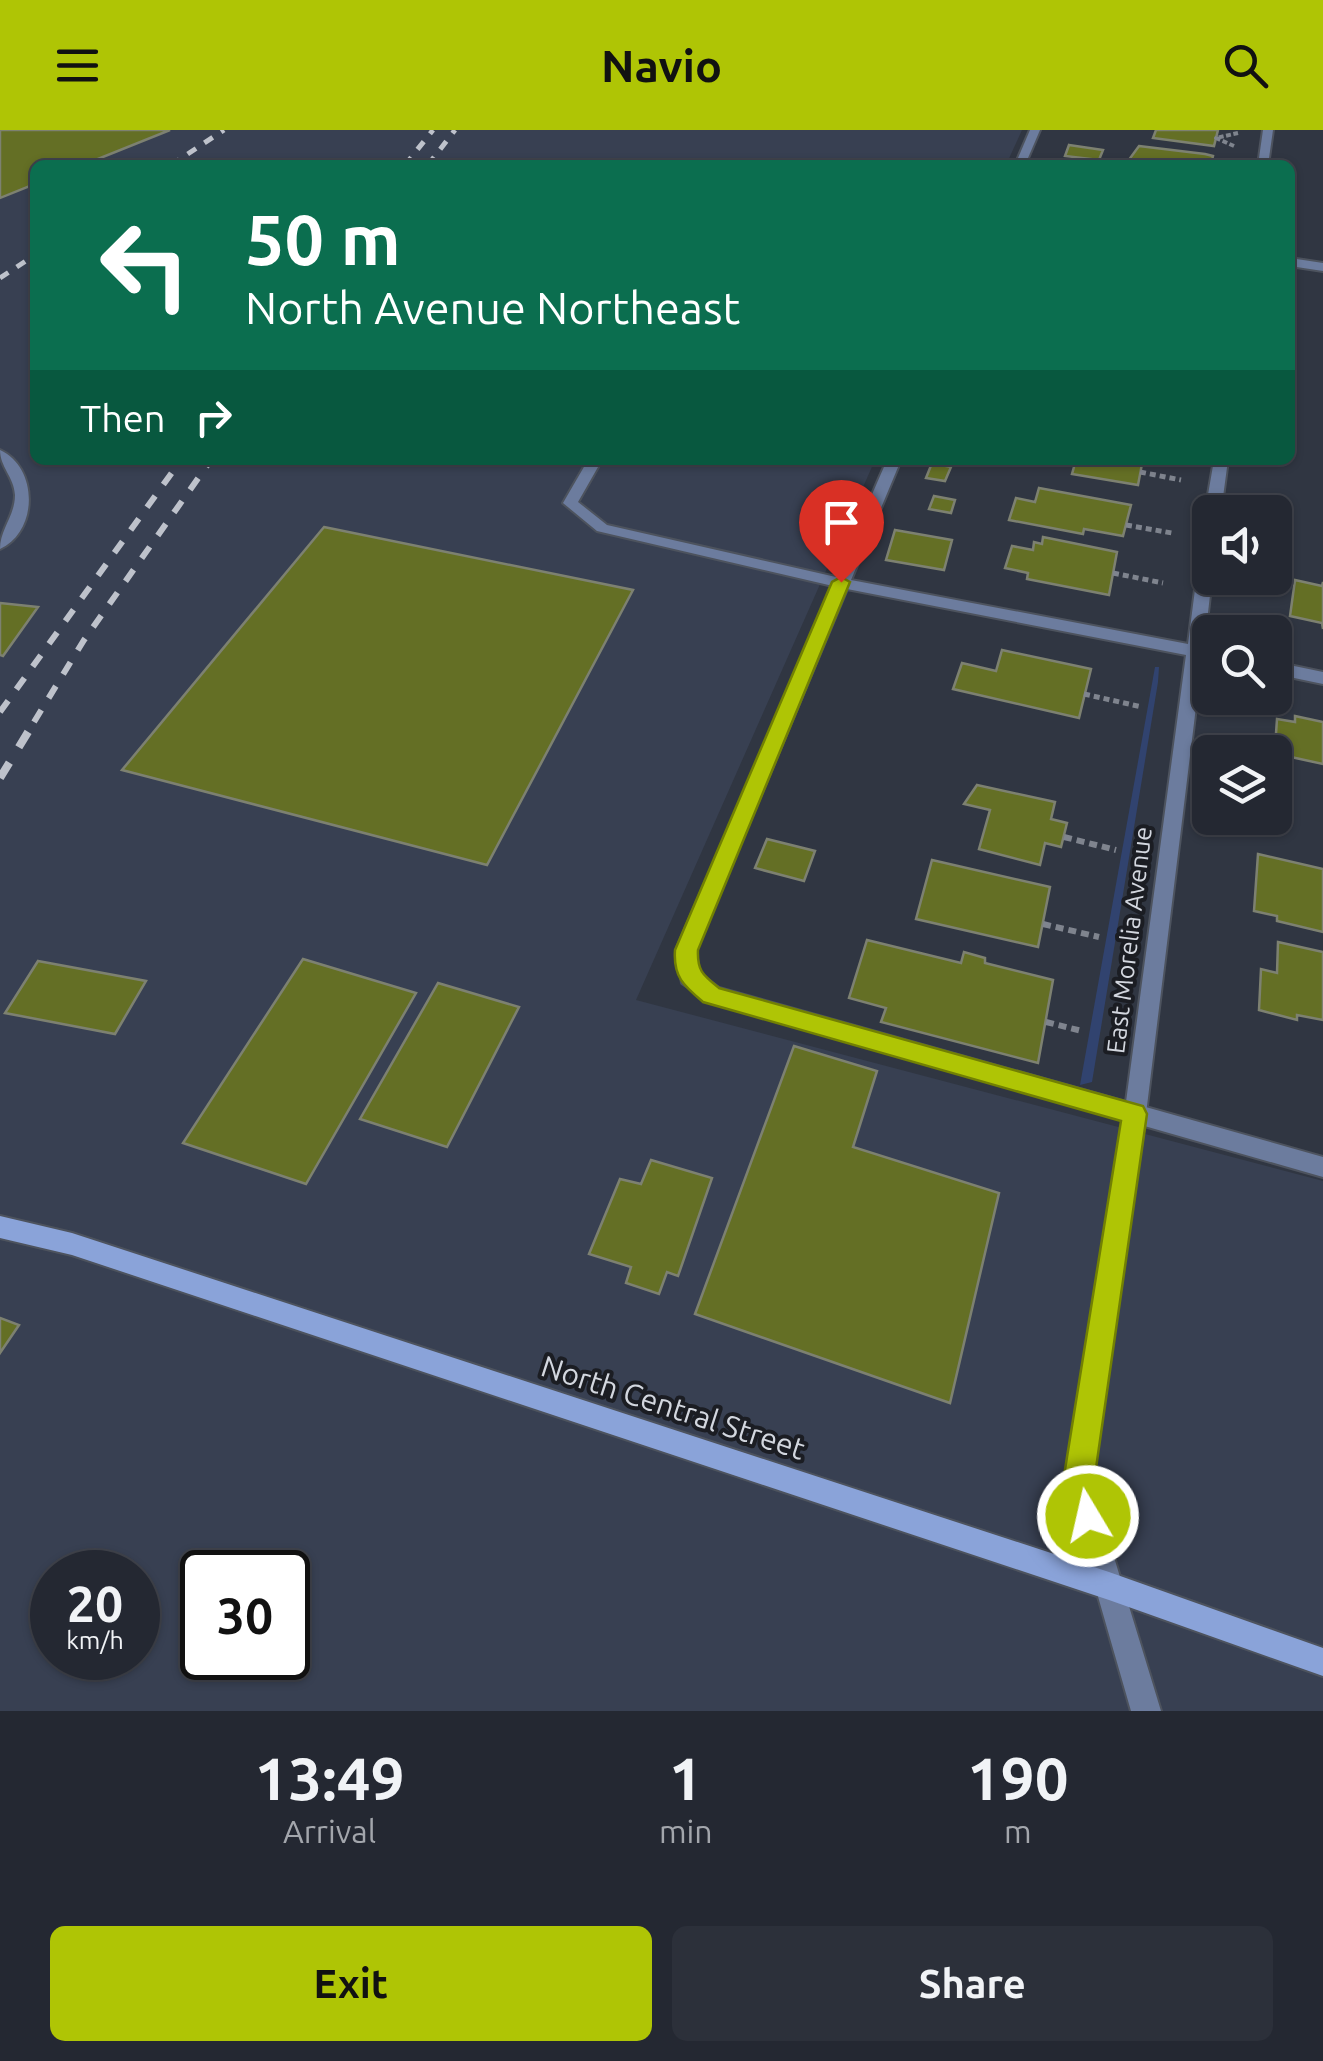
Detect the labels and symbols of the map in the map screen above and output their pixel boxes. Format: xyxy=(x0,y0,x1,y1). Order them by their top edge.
pin xyxy=(799,480,884,583)
street label: East Morelia Avenue xyxy=(1101,825,1157,1055)
street label: North Central Street xyxy=(537,1348,810,1466)
position arrow xyxy=(1036,1464,1140,1568)
speed limit sign: 30 xyxy=(180,1550,310,1680)

